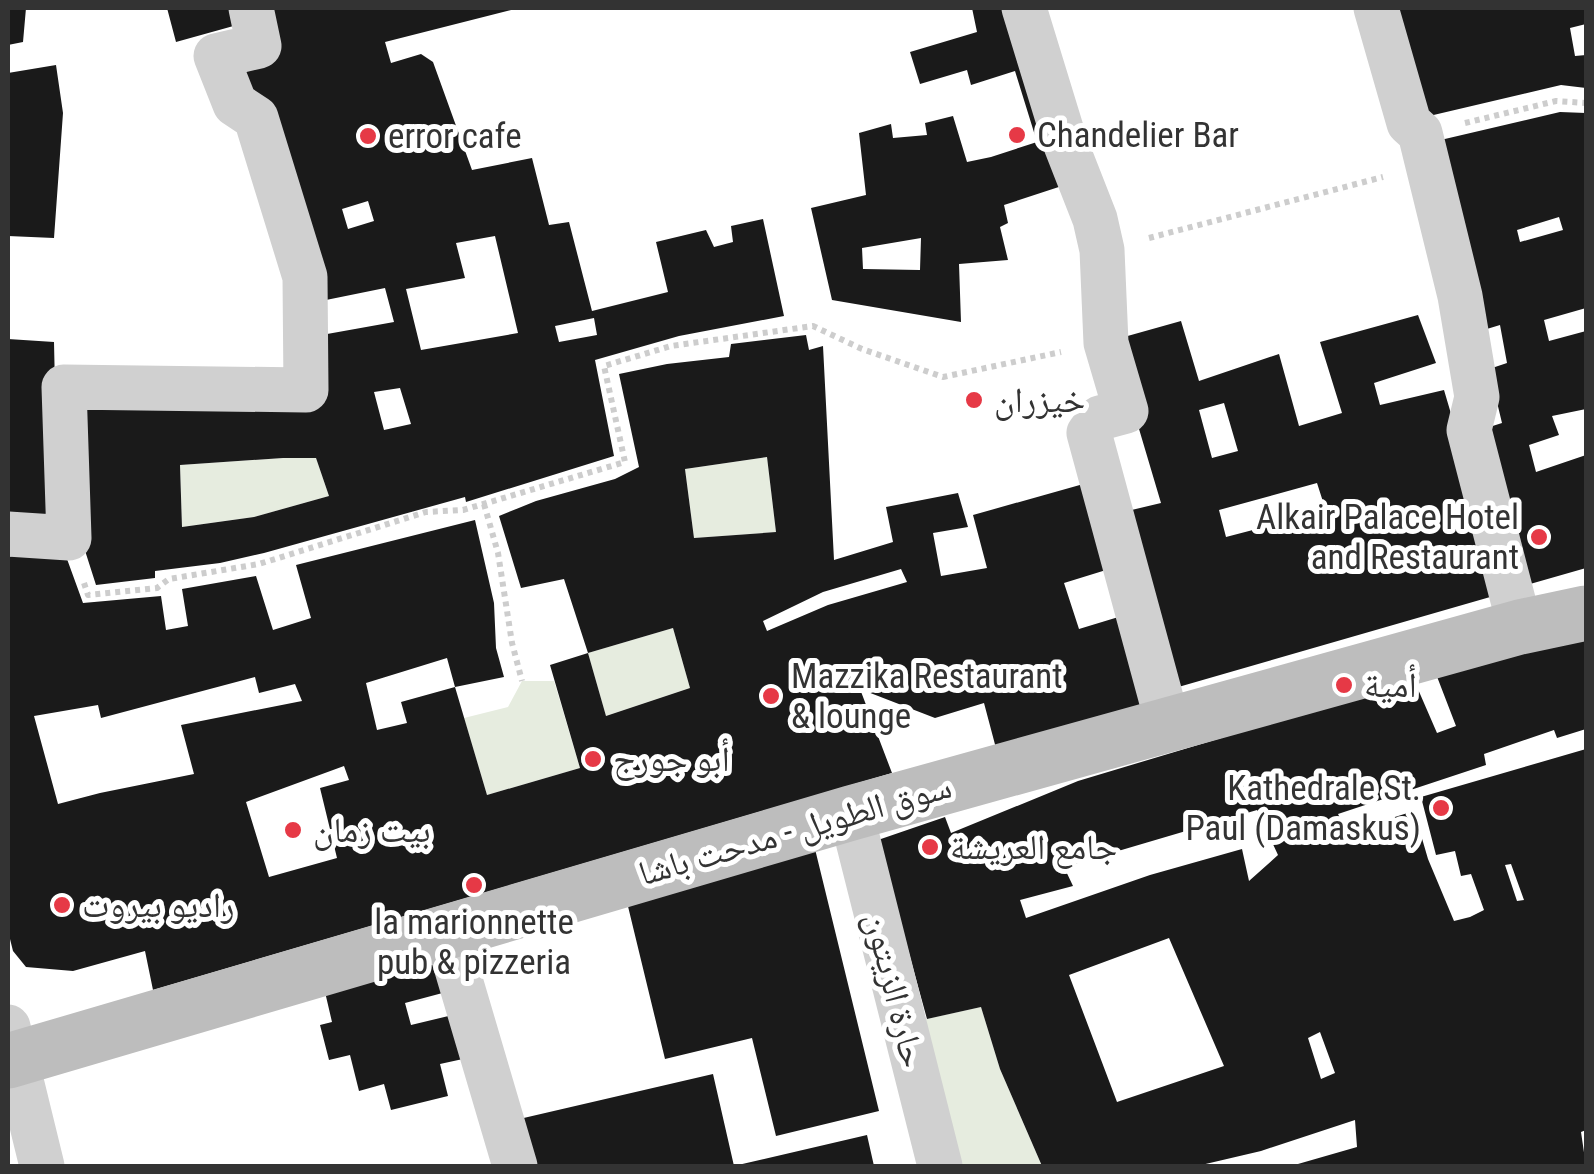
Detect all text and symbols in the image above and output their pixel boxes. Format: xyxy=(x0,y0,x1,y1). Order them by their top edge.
place label: Chandelier Bar xyxy=(1037,115,1239,156)
place label: error cafe xyxy=(388,116,522,157)
marker: Chandelier Bar xyxy=(1006,124,1028,146)
marker: error cafe xyxy=(357,125,379,147)
place label: خيزران xyxy=(994,380,1085,421)
marker: خيزران xyxy=(963,389,985,411)
place label: Alkair Palace Hotel and Restaurant xyxy=(1256,497,1519,578)
marker: Alkair Palace Hotel and Restaurant xyxy=(1528,526,1550,548)
place label: Mazzika Restaurant & lounge xyxy=(791,656,1063,737)
place label: أمية xyxy=(1364,664,1417,706)
marker: أمية xyxy=(1333,674,1355,696)
marker: Mazzika Restaurant & lounge xyxy=(760,685,782,707)
place label: أبو جورج xyxy=(613,738,730,781)
marker: أبو جورج xyxy=(582,748,604,770)
street label: سوق الطويل - مدحت باشا xyxy=(634,766,956,894)
place label: Kathedrale St. Paul (Damaskus) xyxy=(1185,768,1421,849)
marker: Kathedrale St. Paul (Damaskus) xyxy=(1430,797,1452,819)
place label: بيت زمان xyxy=(313,810,431,851)
marker: بيت زمان xyxy=(282,819,304,841)
place label: جامع العريشة xyxy=(950,827,1117,869)
marker: جامع العريشة xyxy=(919,836,941,858)
marker: la marionnette pub & pizzeria xyxy=(463,874,485,896)
place label: راديو بيروت xyxy=(82,885,235,926)
marker: راديو بيروت xyxy=(51,894,73,916)
place label: la marionnette pub & pizzeria xyxy=(374,902,574,983)
street label: حارة الزيتون xyxy=(856,908,934,1072)

